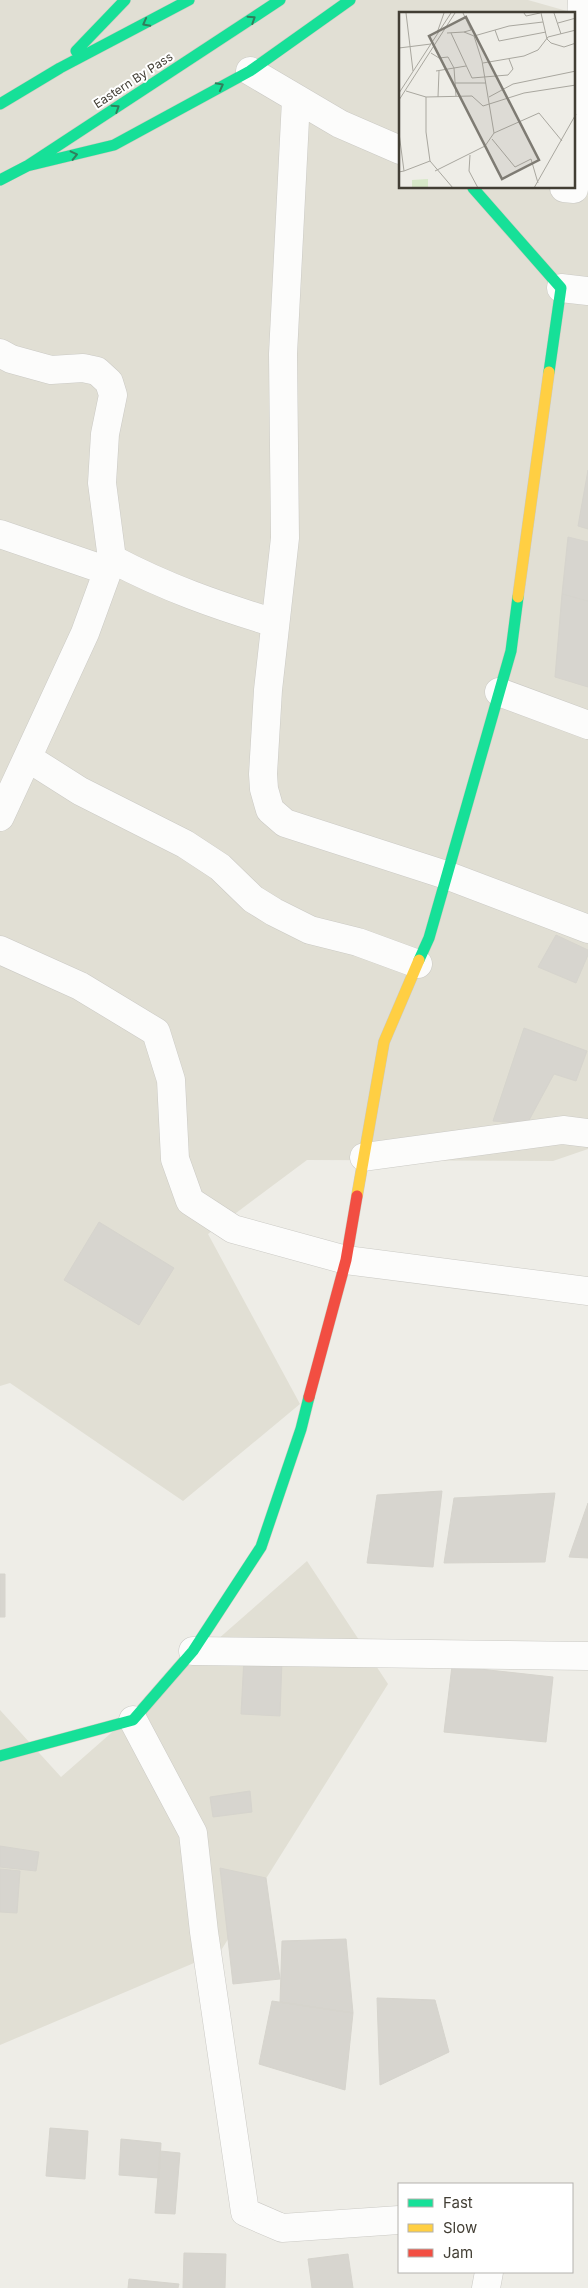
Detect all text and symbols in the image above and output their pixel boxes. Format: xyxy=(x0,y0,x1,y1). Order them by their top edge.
inset map xyxy=(399,12,576,189)
one-way arrow xyxy=(246,15,255,25)
one-way arrow xyxy=(142,17,151,27)
street label: Eastern By Pass xyxy=(91,49,175,111)
one-way arrow xyxy=(215,82,224,92)
one-way arrow xyxy=(110,105,119,114)
one-way arrow xyxy=(70,150,79,161)
legend xyxy=(398,2183,573,2273)
text: Fast xyxy=(443,2193,473,2212)
text: Slow xyxy=(443,2218,477,2237)
text: Jam xyxy=(443,2243,473,2262)

